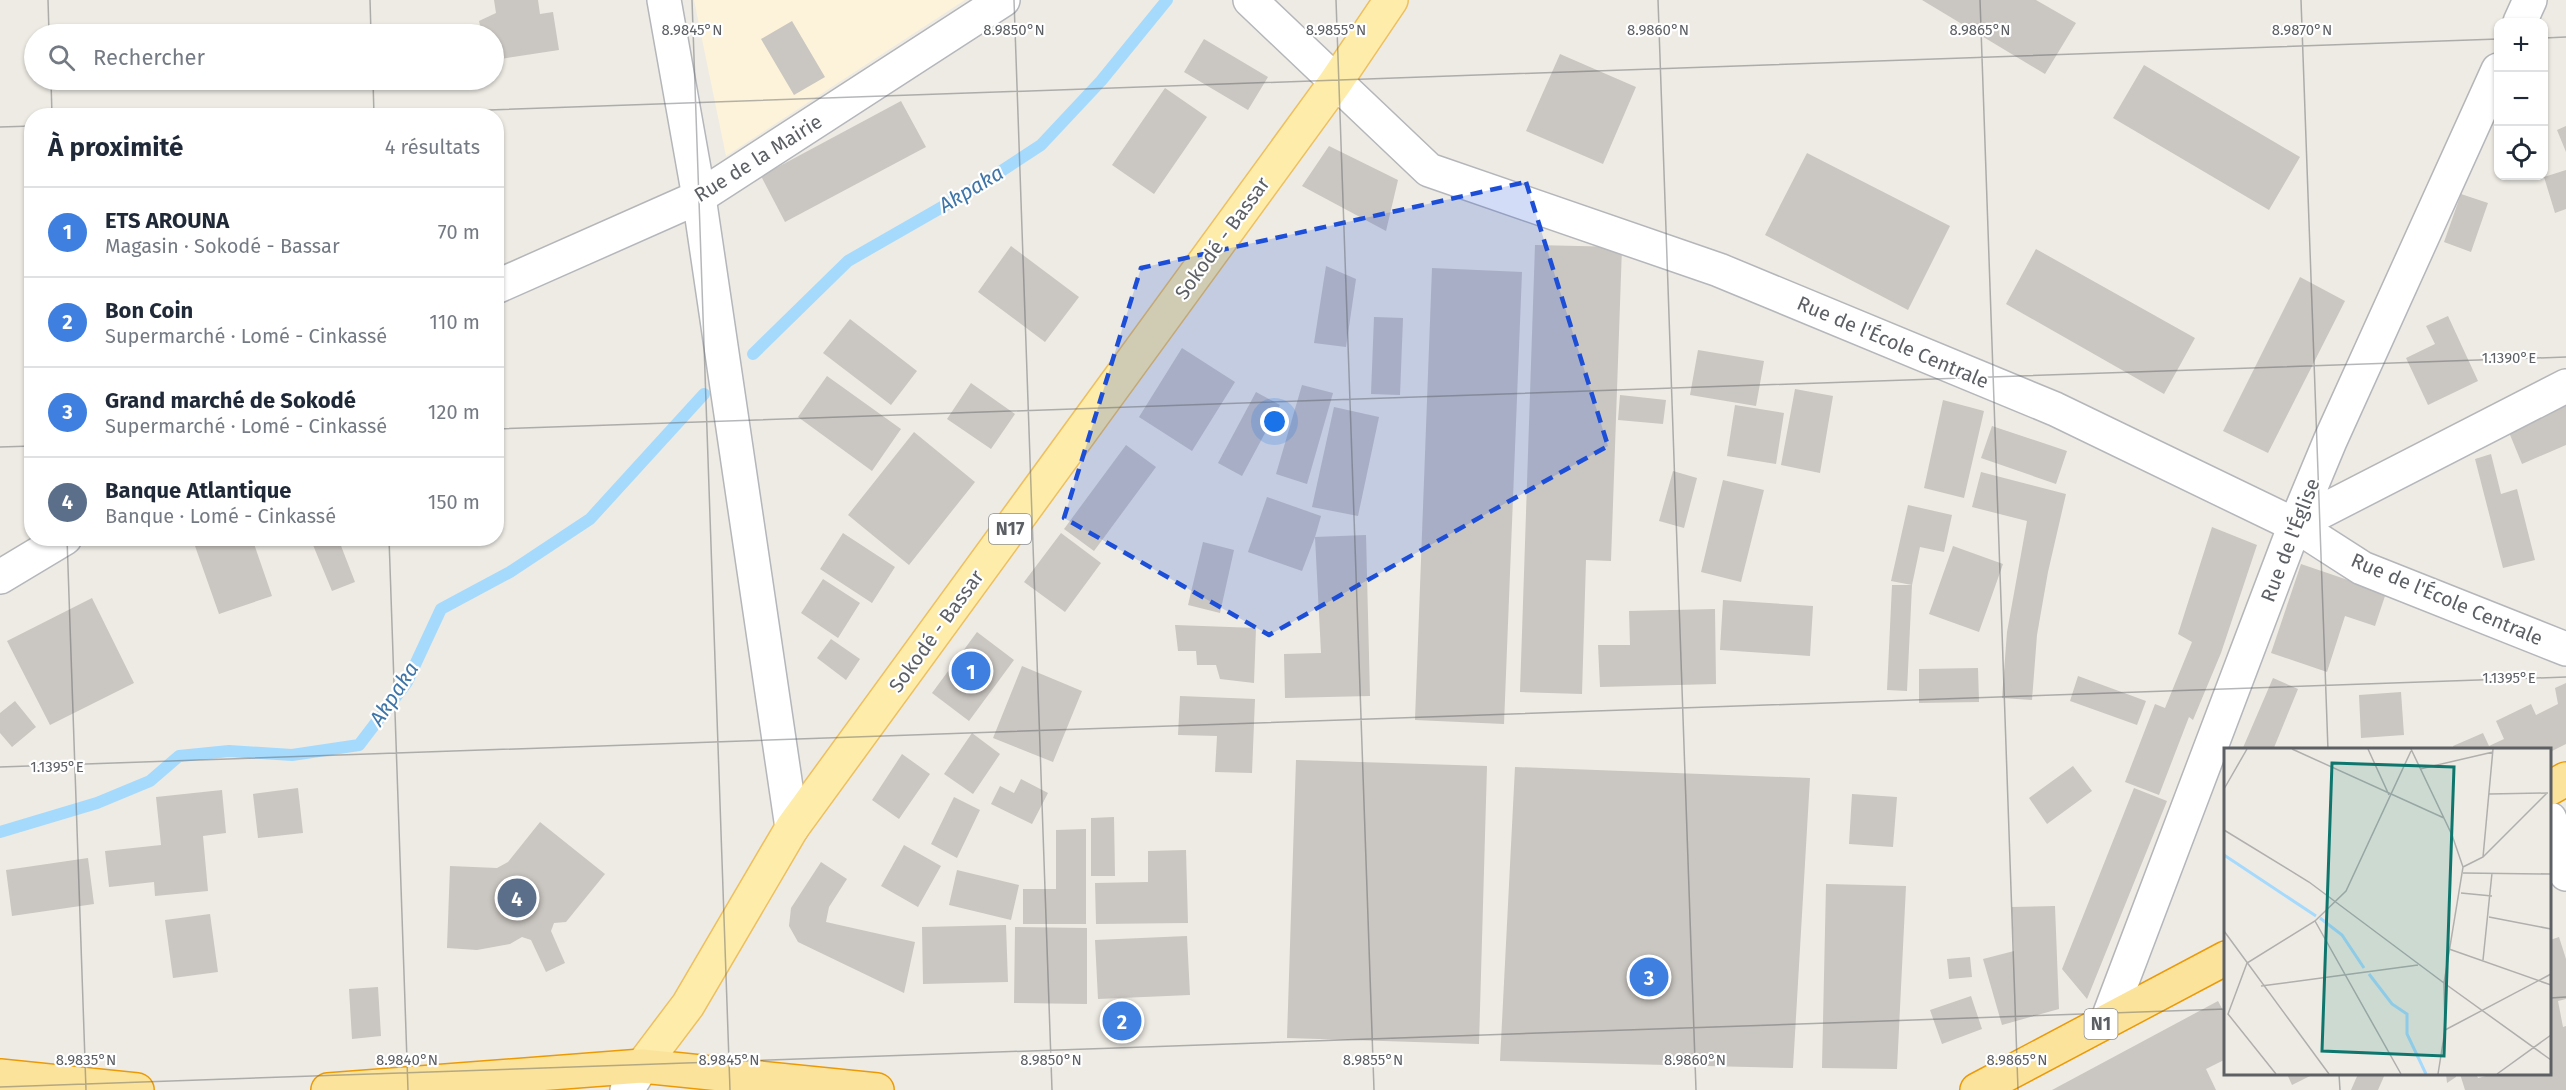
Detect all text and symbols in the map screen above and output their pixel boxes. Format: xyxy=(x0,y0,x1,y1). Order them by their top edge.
map controls xyxy=(2494,18,2548,180)
button: + xyxy=(2494,18,2548,72)
text: 8.9845°N xyxy=(662,21,722,39)
text: 8.9850°N xyxy=(983,21,1045,39)
text: 8.9855°N xyxy=(1306,21,1366,39)
text: 8.9860°N xyxy=(1627,21,1689,39)
text: 8.9865°N xyxy=(1949,21,2011,39)
text: 8.9870°N xyxy=(2272,21,2332,39)
search box xyxy=(24,24,504,90)
icon: search xyxy=(45,41,78,74)
text: Rechercher xyxy=(93,44,205,71)
button: − xyxy=(2494,72,2548,126)
street label: Rue de la Mairie xyxy=(690,109,826,207)
button: locate xyxy=(2494,126,2548,180)
text: À proximité xyxy=(48,132,183,163)
text: 4 résultats xyxy=(385,135,480,159)
water label: Akpaka xyxy=(933,160,1008,219)
street label: Sokodé - Bassar xyxy=(1170,172,1275,304)
text: ETS AROUNA xyxy=(105,207,229,234)
text: 1 xyxy=(63,220,72,244)
text: 70 m xyxy=(438,220,480,244)
text: Magasin · Sokodé - Bassar xyxy=(105,234,340,258)
street label: Rue de l'École Centrale xyxy=(1793,291,1993,393)
text: Bon Coin xyxy=(105,297,193,324)
text: 2 xyxy=(62,310,73,334)
text: 110 m xyxy=(429,310,480,334)
text: Supermarché · Lomé - Cinkassé xyxy=(105,324,387,348)
text: 1.1390°E xyxy=(2482,349,2536,367)
text: Grand marché de Sokodé xyxy=(105,387,356,414)
text: 3 xyxy=(62,400,73,424)
text: 120 m xyxy=(428,400,480,424)
your location xyxy=(1260,407,1289,436)
text: Supermarché · Lomé - Cinkassé xyxy=(105,414,387,438)
street label: Rue de l'Église xyxy=(2255,475,2325,605)
text: Banque Atlantique xyxy=(105,477,292,504)
text: 4 xyxy=(62,490,73,514)
text: 150 m xyxy=(428,490,480,514)
text: Banque · Lomé - Cinkassé xyxy=(105,504,336,528)
road number: N17 xyxy=(989,514,1031,544)
street label: Rue de l'École Centrale xyxy=(2347,548,2547,650)
street label: Sokodé - Bassar xyxy=(884,565,989,697)
pin: 1 xyxy=(952,648,990,694)
water label: Akpaka xyxy=(363,657,424,732)
text: 1.1395°E xyxy=(2482,669,2536,687)
inset map xyxy=(2224,748,2551,1075)
text: 1.1395°E xyxy=(30,758,84,776)
pin: 4 xyxy=(498,876,536,920)
pin: 3 xyxy=(1630,954,1668,1000)
pin: 2 xyxy=(1102,998,1142,1044)
road number: N1 xyxy=(2084,1009,2118,1039)
text: 8.9835°N xyxy=(56,1051,116,1069)
text: 8.9840°N xyxy=(376,1051,438,1069)
text: 8.9845°N xyxy=(699,1051,759,1069)
text: 8.9850°N xyxy=(1020,1051,1082,1069)
text: 8.9855°N xyxy=(1343,1051,1403,1069)
text: 8.9860°N xyxy=(1664,1051,1726,1069)
text: 8.9865°N xyxy=(1986,1051,2048,1069)

